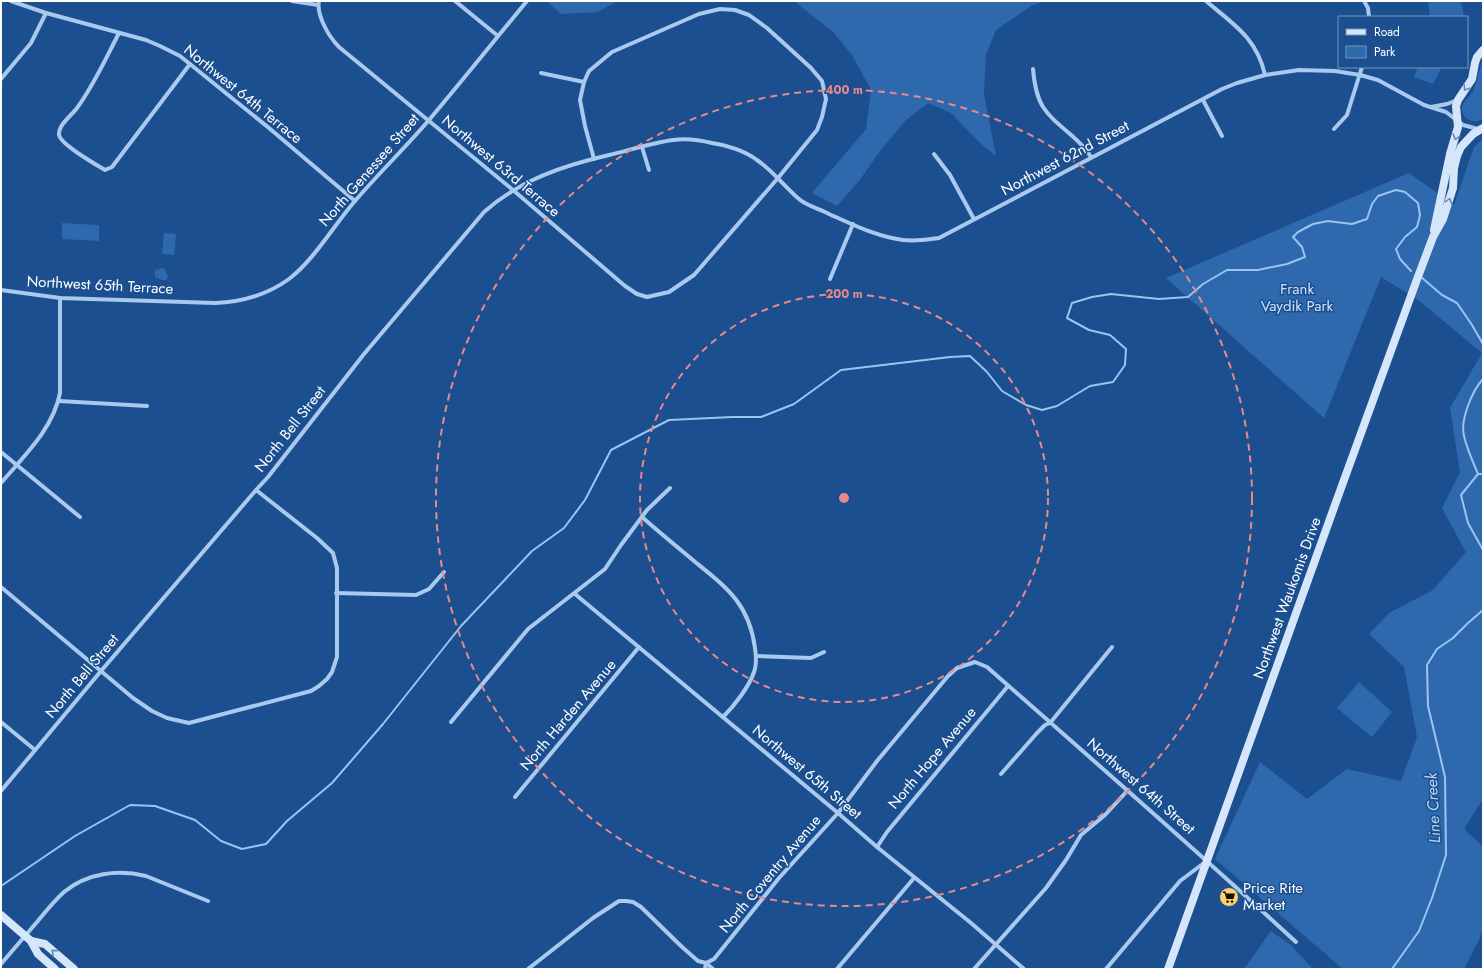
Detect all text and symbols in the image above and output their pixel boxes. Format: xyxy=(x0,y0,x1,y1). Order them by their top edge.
legend xyxy=(1338,16,1468,68)
text: Road xyxy=(1374,23,1400,41)
street label: Northwest 64th Terrace xyxy=(179,39,307,149)
text: Park xyxy=(1374,43,1396,61)
text: 400 m xyxy=(825,81,863,99)
one-way arrow xyxy=(1464,83,1471,90)
street label: North Genessee Street xyxy=(314,108,425,231)
street label: Northwest 63rd Terrace xyxy=(437,110,565,222)
street label: Northwest 62nd Street xyxy=(997,115,1133,201)
one-way arrow xyxy=(1452,134,1460,141)
one-way arrow xyxy=(1444,198,1453,205)
street label: Northwest 65th Terrace xyxy=(26,270,174,300)
park label: Frank Vaydik Park xyxy=(1261,278,1334,317)
text: 200 m xyxy=(825,285,863,303)
street label: North Bell Street xyxy=(249,381,331,477)
centre of rings xyxy=(837,491,851,505)
street label: Northwest Waukomis Drive xyxy=(1247,514,1327,682)
street label: North Bell Street xyxy=(40,629,124,723)
street label: North Harden Avenue xyxy=(515,654,621,775)
street label: North Hope Avenue xyxy=(883,702,982,814)
street label: Northwest 65th Street xyxy=(747,720,867,825)
street label: Northwest 64th Street xyxy=(1082,733,1200,840)
water label: Line Creek xyxy=(1420,771,1446,844)
street label: North Coventry Avenue xyxy=(714,810,826,938)
place label: Price Rite Market xyxy=(1243,877,1303,916)
supermarket icon: Price Rite Market xyxy=(1218,886,1240,908)
one-way arrow xyxy=(52,949,59,956)

